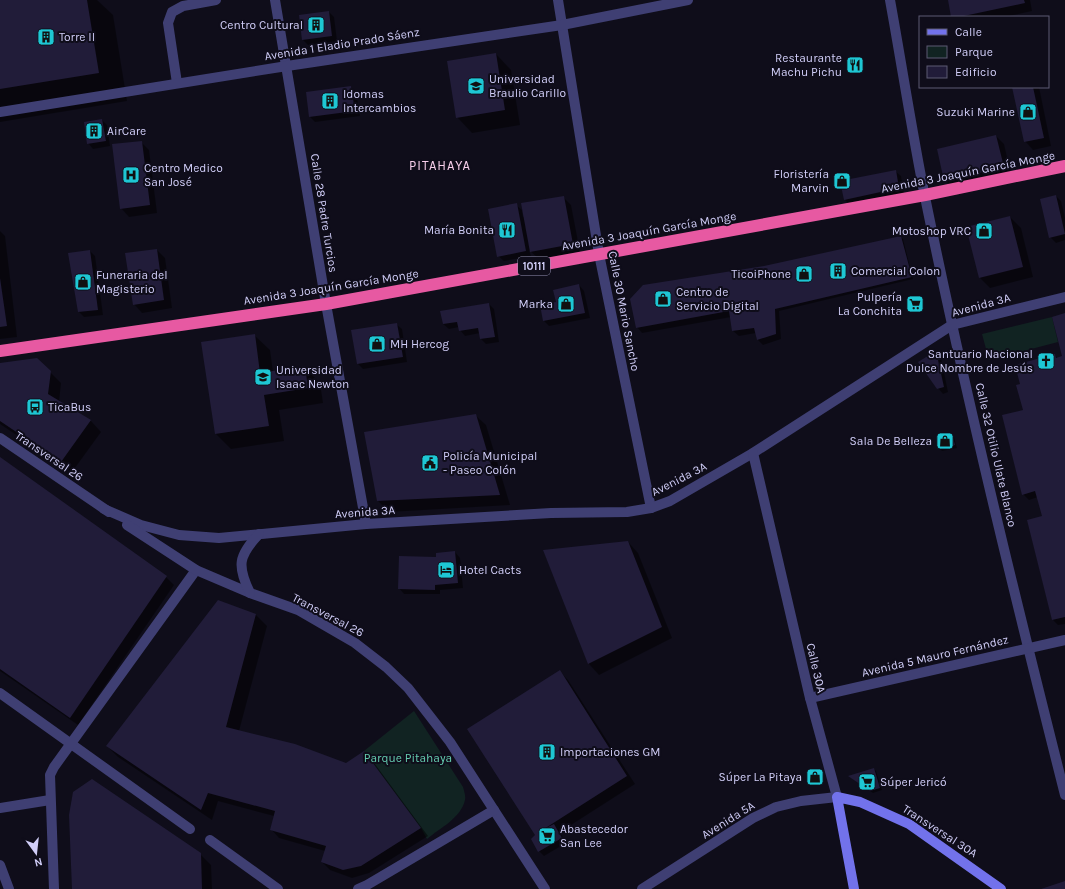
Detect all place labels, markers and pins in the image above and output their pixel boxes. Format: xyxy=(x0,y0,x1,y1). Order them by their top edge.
building icon: Centro Cultural xyxy=(306,15,326,35)
place label: Centro Cultural xyxy=(220,18,303,32)
building icon: Torre II xyxy=(36,27,56,47)
place label: Torre II xyxy=(59,30,95,44)
place label: Restaurante Machu Pichu xyxy=(771,51,842,79)
restaurant icon: Restaurante Machu Pichu xyxy=(845,55,865,75)
place label: Universidad Braulio Carillo xyxy=(489,72,566,100)
school or university icon: Universidad Braulio Carillo xyxy=(466,76,486,96)
place label: Idomas Intercambios xyxy=(343,87,416,115)
building icon: Idomas Intercambios xyxy=(320,91,340,111)
shop icon: Suzuki Marine xyxy=(1018,102,1038,122)
place label: Suzuki Marine xyxy=(936,105,1015,119)
building icon: AirCare xyxy=(84,121,104,141)
place label: AirCare xyxy=(107,124,146,138)
place label: Centro Medico San José xyxy=(144,161,223,189)
hospital icon: Centro Medico San José xyxy=(121,165,141,185)
place label: Floristería Marvin xyxy=(773,167,829,195)
shop icon: Floristería Marvin xyxy=(832,171,852,191)
restaurant icon: María Bonita xyxy=(497,220,517,240)
shop icon: Motoshop VRC xyxy=(974,221,994,241)
place label: María Bonita xyxy=(424,223,494,237)
place label: Motoshop VRC xyxy=(892,224,971,238)
building icon: Comercial Colon xyxy=(828,261,848,281)
shop icon: TicoiPhone xyxy=(794,264,814,284)
place label: Comercial Colon xyxy=(851,264,940,278)
place label: TicoiPhone xyxy=(731,267,791,281)
place label: Funeraria del Magisterio xyxy=(96,268,168,296)
shop icon: Funeraria del Magisterio xyxy=(73,272,93,292)
place label: Centro de Servicio Digital xyxy=(676,285,759,313)
shop icon: Centro de Servicio Digital xyxy=(653,289,673,309)
place label: Pulpería La Conchita xyxy=(838,290,902,318)
shop icon: Marka xyxy=(556,294,576,314)
supermarket icon: Pulpería La Conchita xyxy=(905,294,925,314)
place label: Marka xyxy=(519,297,553,311)
shop icon: MH Hercog xyxy=(367,334,387,354)
place label: MH Hercog xyxy=(390,337,449,351)
place label: Santuario Nacional Dulce Nombre de Jesús xyxy=(906,347,1033,375)
church icon: Santuario Nacional Dulce Nombre de Jesús xyxy=(1036,351,1056,371)
place label: Universidad Isaac Newton xyxy=(276,363,349,391)
school or university icon: Universidad Isaac Newton xyxy=(253,367,273,387)
bus stop icon: TicaBus xyxy=(25,397,45,417)
place label: TicaBus xyxy=(48,400,91,414)
shop icon: Sala De Belleza xyxy=(935,431,955,451)
place label: Sala De Belleza xyxy=(850,434,932,448)
place label: Policía Municipal - Paseo Colón xyxy=(443,449,537,477)
public building icon: Policía Municipal - Paseo Colón xyxy=(420,453,440,473)
hotel icon: Hotel Cacts xyxy=(436,560,456,580)
place label: Hotel Cacts xyxy=(459,563,521,577)
building icon: Importaciones GM xyxy=(537,742,557,762)
place label: Importaciones GM xyxy=(560,745,660,759)
shop icon: Súper La Pitaya xyxy=(805,767,825,787)
place label: Súper La Pitaya xyxy=(719,770,802,784)
supermarket icon: Súper Jericó xyxy=(857,772,877,792)
place label: Súper Jericó xyxy=(880,775,947,789)
place label: Abastecedor San Lee xyxy=(560,822,629,850)
supermarket icon: Abastecedor San Lee xyxy=(537,826,557,846)

